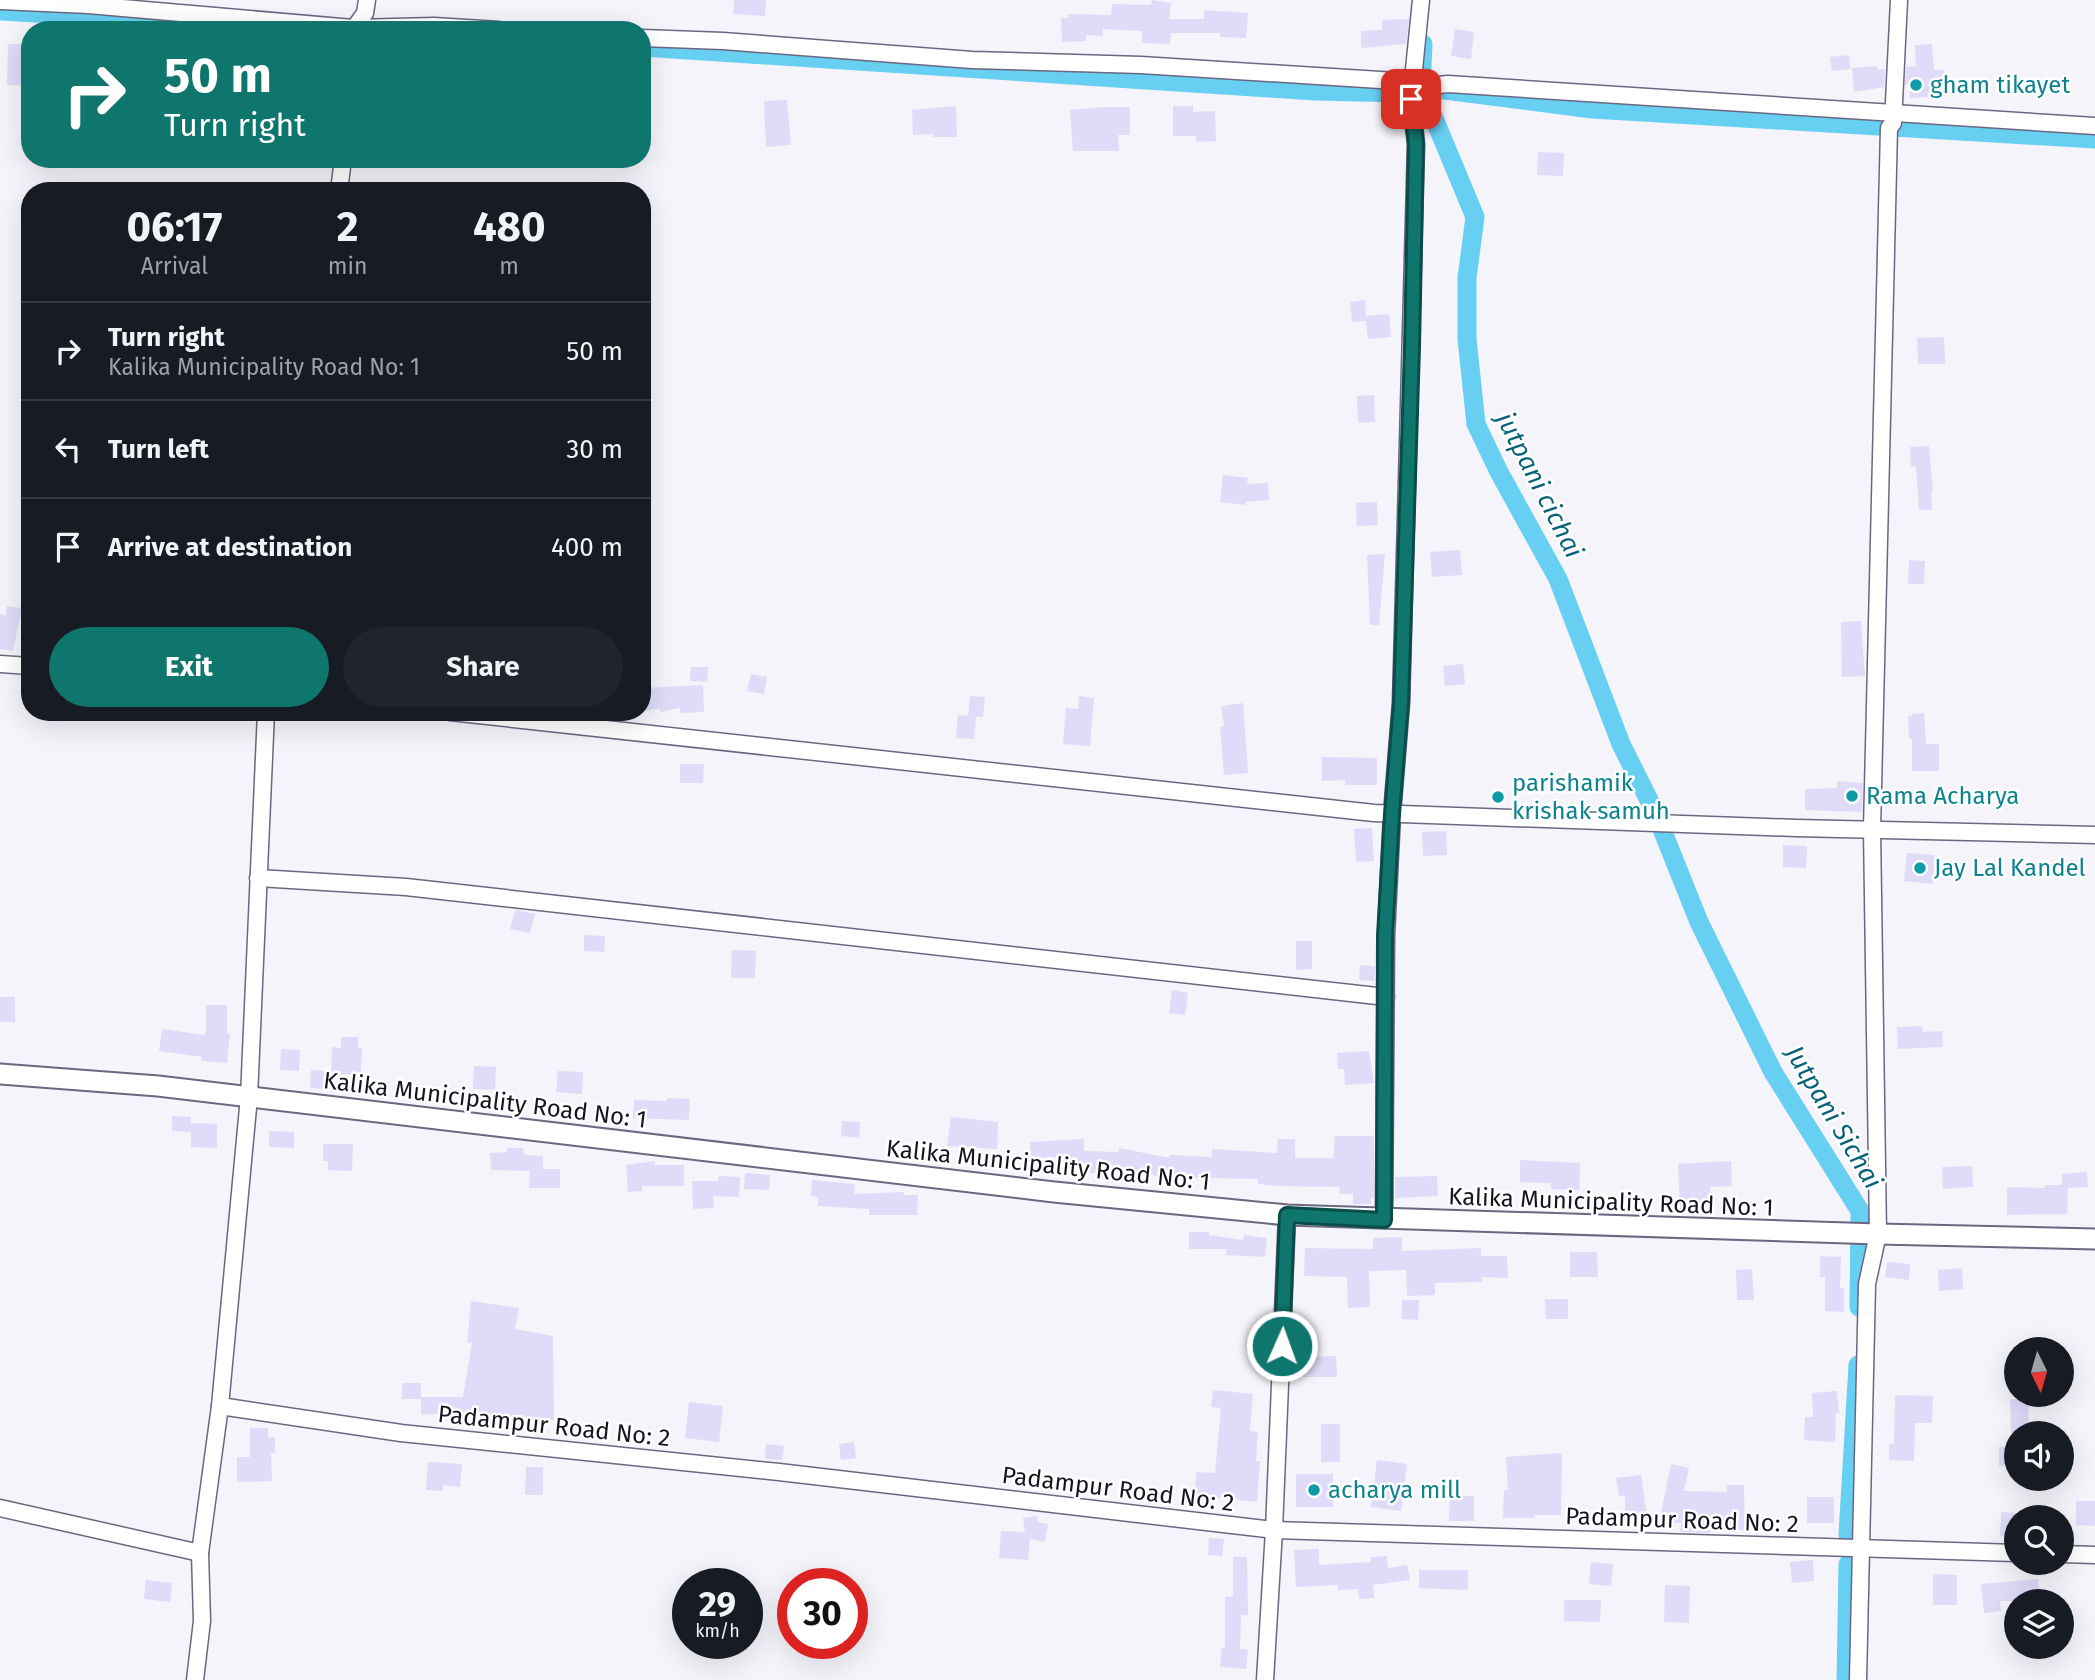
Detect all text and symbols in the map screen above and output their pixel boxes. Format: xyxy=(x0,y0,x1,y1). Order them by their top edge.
text: 50 m xyxy=(164,46,272,105)
icon: right xyxy=(49,49,140,140)
pin xyxy=(1381,69,1441,129)
place label: gham tikayet xyxy=(1930,71,2070,99)
marker: gham tikayet xyxy=(1908,77,1924,93)
icon: arrive xyxy=(1392,80,1430,118)
text: Turn right xyxy=(164,106,306,144)
text: 06:17 xyxy=(126,202,222,252)
text: 2 xyxy=(337,202,359,252)
text: 480 xyxy=(473,202,546,252)
text: Arrival xyxy=(141,252,208,280)
text: min xyxy=(328,252,368,280)
text: m xyxy=(499,252,519,280)
text: Turn right xyxy=(108,322,225,353)
icon: right xyxy=(49,332,87,370)
text: 50 m xyxy=(566,336,623,367)
text: Kalika Municipality Road No: 1 xyxy=(108,353,420,381)
water label: jutpani cichai xyxy=(1489,405,1590,563)
icon: left xyxy=(49,430,87,468)
text: Turn left xyxy=(108,434,209,465)
text: 30 m xyxy=(566,434,623,465)
icon: arrive xyxy=(49,528,87,566)
text: Arrive at destination xyxy=(108,532,352,563)
text: 400 m xyxy=(551,532,623,563)
button: Exit xyxy=(49,627,329,707)
button: Share xyxy=(343,627,623,707)
place label: parishamik krishak samuh xyxy=(1512,769,1670,825)
place label: Rama Acharya xyxy=(1866,782,2019,810)
marker: Rama Acharya xyxy=(1844,788,1860,804)
marker: parishamik krishak samuh xyxy=(1490,789,1506,805)
place label: Jay Lal Kandel xyxy=(1934,854,2086,882)
marker: Jay Lal Kandel xyxy=(1912,860,1928,876)
water label: Jutpani Sichai xyxy=(1778,1038,1888,1195)
street label: Kalika Municipality Road No: 1 xyxy=(322,1066,648,1134)
street label: Kalika Municipality Road No: 1 xyxy=(885,1134,1211,1196)
street label: Kalika Municipality Road No: 1 xyxy=(1448,1182,1774,1222)
position arrow xyxy=(1245,1309,1319,1383)
north arrow xyxy=(2004,1337,2074,1407)
map controls xyxy=(2004,1337,2074,1659)
street label: Padampur Road No: 2 xyxy=(436,1400,672,1452)
button: sound xyxy=(2004,1421,2074,1491)
street label: Padampur Road No: 2 xyxy=(1000,1461,1236,1517)
place label: acharya mill xyxy=(1328,1476,1461,1504)
marker: acharya mill xyxy=(1306,1482,1322,1498)
street label: Padampur Road No: 2 xyxy=(1565,1502,1799,1538)
button: search xyxy=(2004,1505,2074,1575)
speed limit sign: 30 xyxy=(777,1568,868,1659)
text: 29 xyxy=(699,1583,736,1625)
button: layers xyxy=(2004,1589,2074,1659)
text: km/h xyxy=(695,1620,740,1642)

